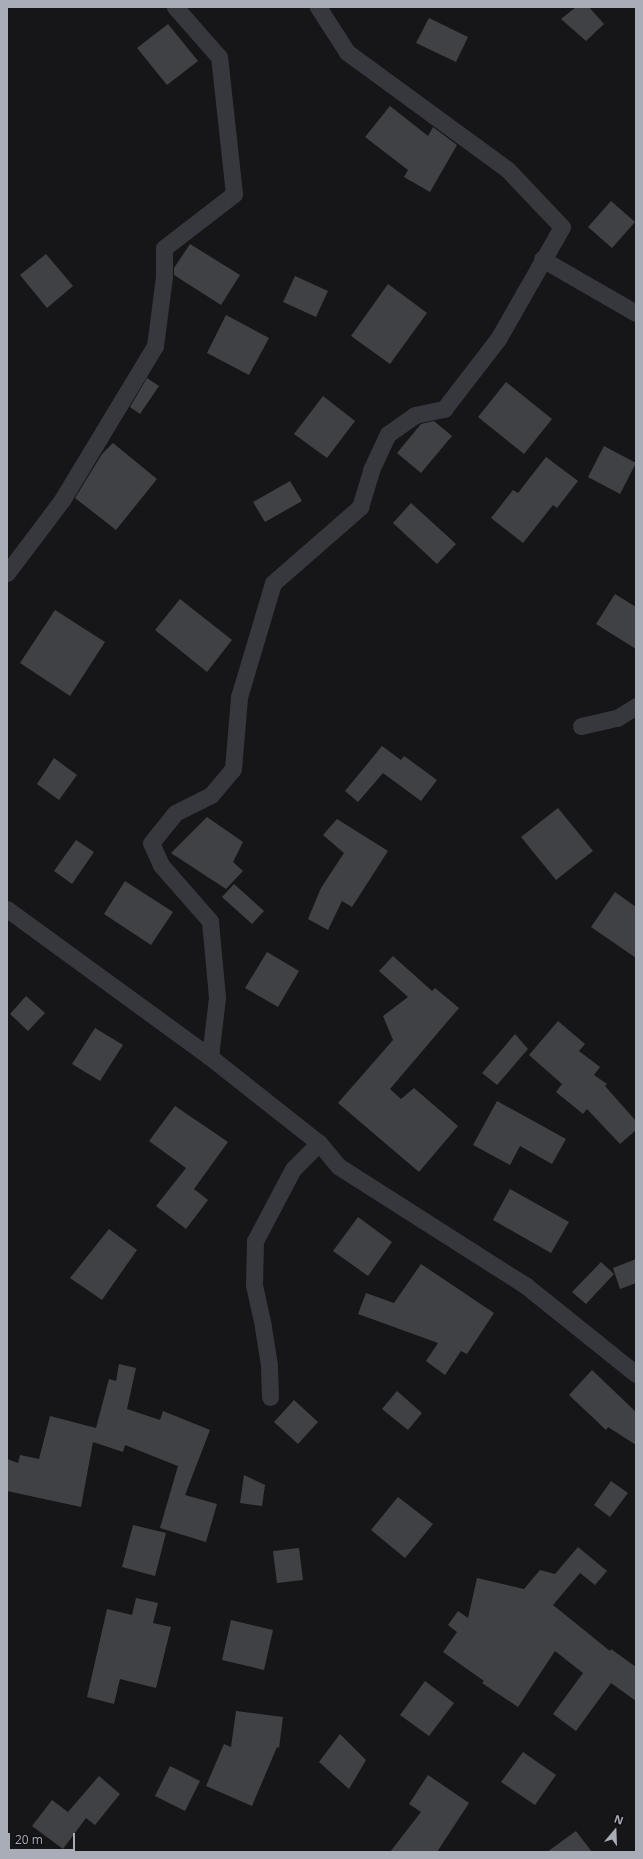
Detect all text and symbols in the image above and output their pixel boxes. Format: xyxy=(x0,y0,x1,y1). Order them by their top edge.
north arrow xyxy=(595,1811,635,1851)
text: N xyxy=(612,1811,626,1828)
scale bar xyxy=(10,1825,77,1851)
text: 20 m xyxy=(15,1831,43,1848)

